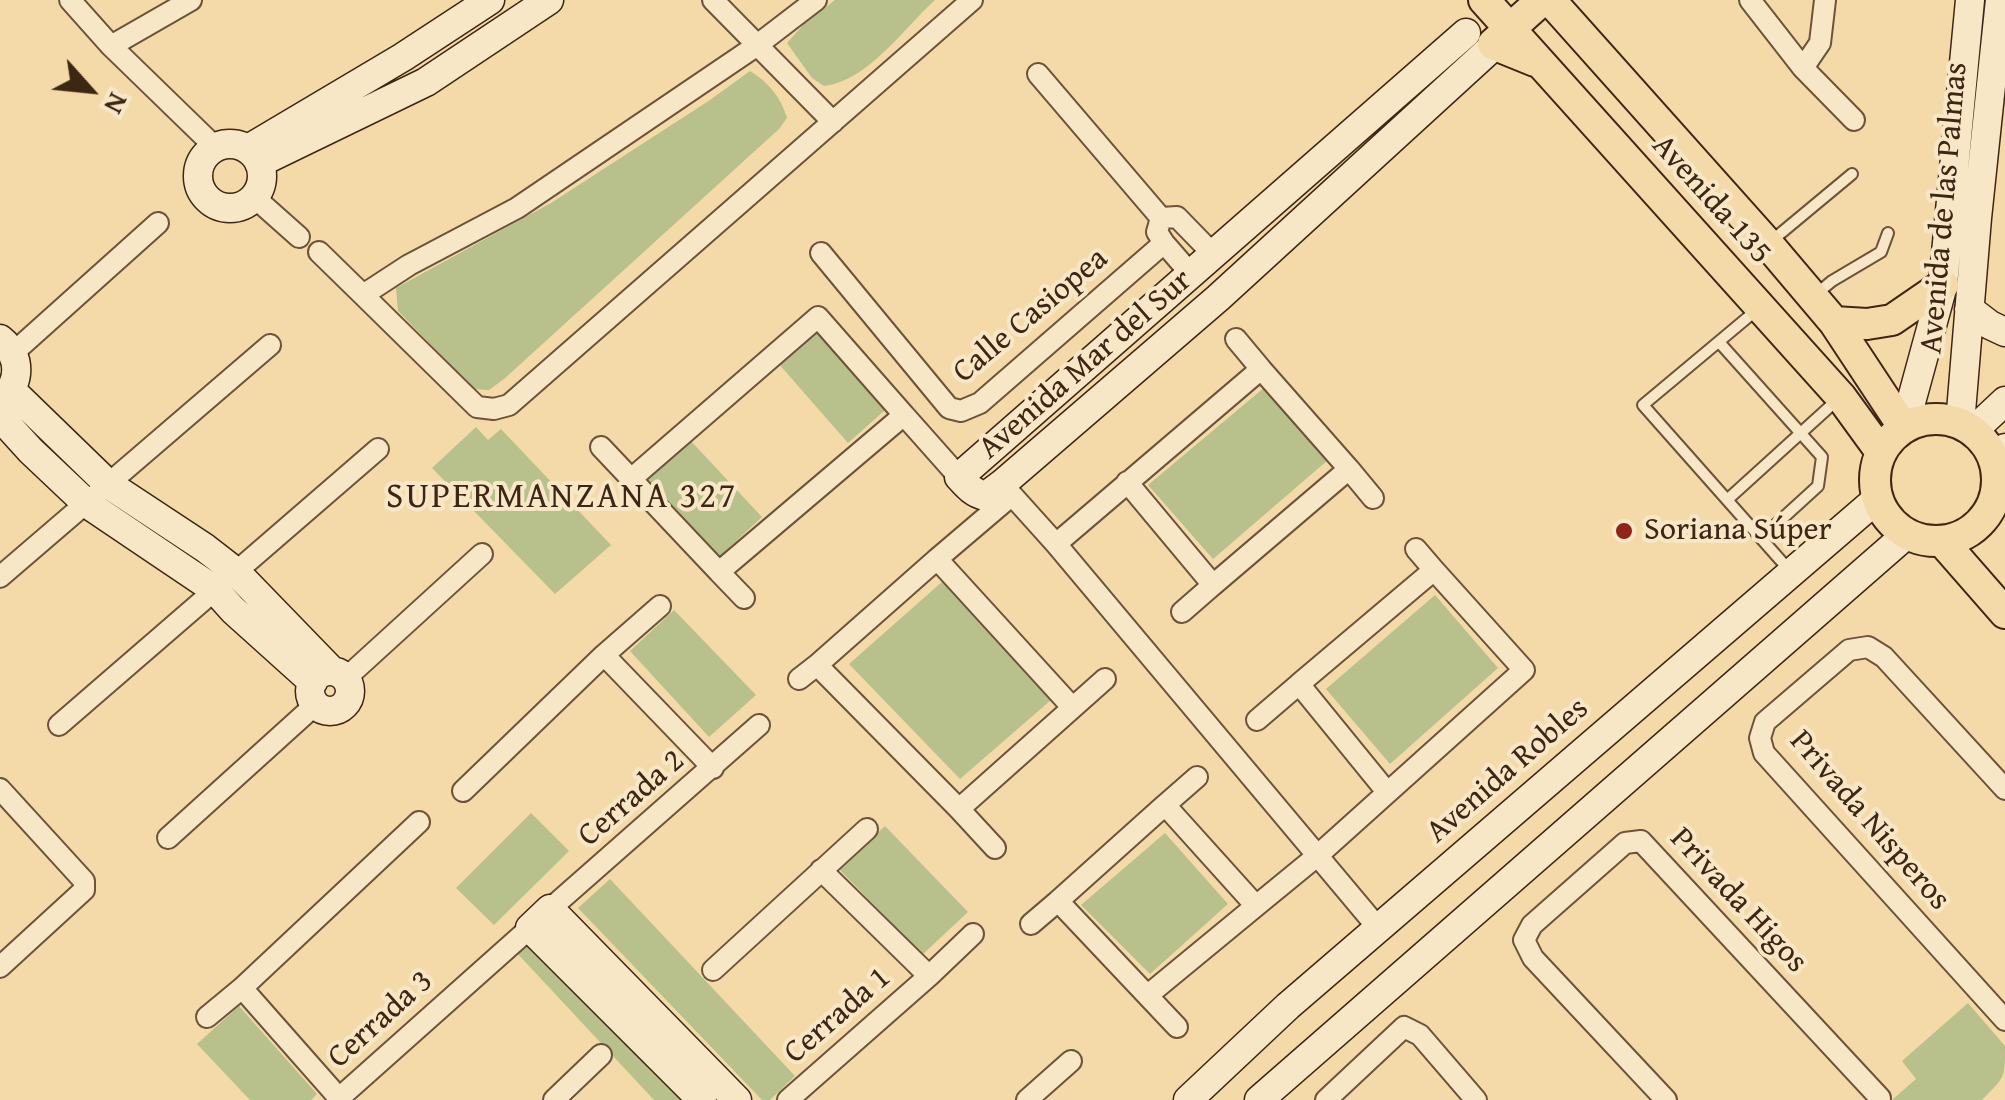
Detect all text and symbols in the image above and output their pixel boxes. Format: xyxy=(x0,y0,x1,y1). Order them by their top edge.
north arrow xyxy=(40,40,140,140)
street label: Avenida de las Palmas xyxy=(1913,61,1977,355)
text: N xyxy=(95,86,140,121)
street label: Avenida 135 xyxy=(1643,128,1779,272)
street label: Calle Casiopea xyxy=(946,240,1116,392)
street label: Avenida Mar del Sur xyxy=(971,262,1201,468)
district label: SUPERMANZANA 327 xyxy=(386,477,738,519)
place label: Soriana Súper xyxy=(1644,512,1832,550)
marker: Soriana Súper xyxy=(1613,520,1635,542)
street label: Avenida Robles xyxy=(1419,690,1597,852)
street label: Privada Nisperos xyxy=(1780,723,1958,919)
street label: Cerrada 2 xyxy=(571,742,693,856)
street label: Privada Higos xyxy=(1661,821,1815,981)
street label: Cerrada 1 xyxy=(777,959,899,1073)
street label: Cerrada 3 xyxy=(320,963,442,1077)

